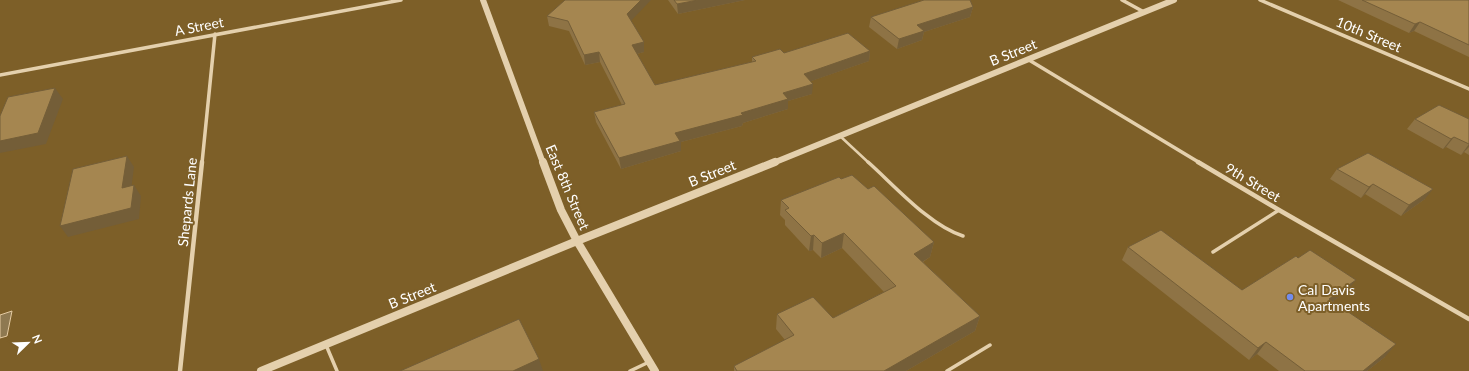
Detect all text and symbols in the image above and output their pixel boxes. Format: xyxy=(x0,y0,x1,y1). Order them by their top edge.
street label: A Street xyxy=(173,13,225,39)
street label: 10th Street xyxy=(1334,13,1404,55)
street label: B Street xyxy=(987,35,1039,69)
street label: East 8th Street xyxy=(542,142,594,232)
street label: B Street xyxy=(686,156,738,190)
street label: Shepards Lane xyxy=(174,157,200,247)
street label: 9th Street xyxy=(1222,159,1284,205)
street label: B Street xyxy=(386,278,438,312)
place label: Cal Davis Apartments xyxy=(1298,281,1370,314)
marker: Cal Davis Apartments xyxy=(1285,292,1295,302)
north arrow xyxy=(8,323,48,363)
text: N xyxy=(30,332,45,345)

